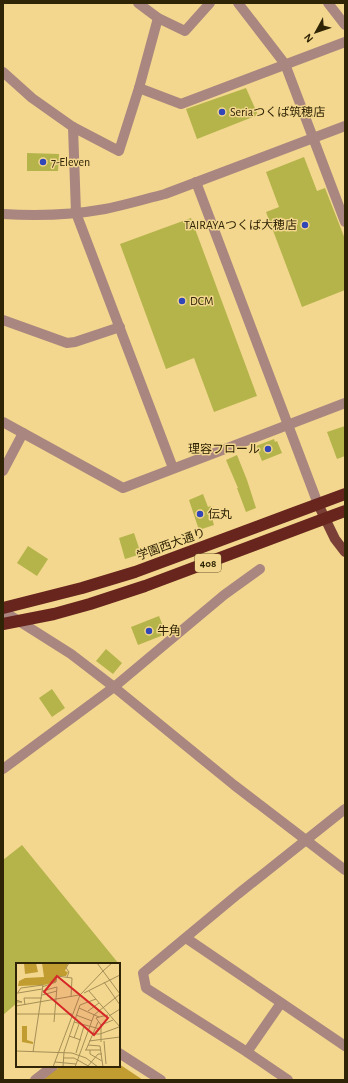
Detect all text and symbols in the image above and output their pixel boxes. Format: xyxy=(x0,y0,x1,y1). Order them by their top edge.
north arrow xyxy=(296,12,336,52)
text: N xyxy=(302,32,315,45)
place label: Seriaつくば筑穂店 xyxy=(230,105,325,118)
marker: Seriaつくば筑穂店 xyxy=(217,107,227,117)
place label: 7-Eleven xyxy=(51,156,90,168)
marker: 7-Eleven xyxy=(38,157,48,167)
place label: TAIRAYAつくば大穂店 xyxy=(184,219,297,231)
marker: TAIRAYAつくば大穂店 xyxy=(300,220,310,230)
place label: DCM xyxy=(190,295,213,307)
marker: DCM xyxy=(177,296,187,306)
place label: 理容フロール xyxy=(188,443,260,455)
marker: 理容フロール xyxy=(263,444,273,454)
place label: 伝丸 xyxy=(208,508,232,520)
marker: 伝丸 xyxy=(195,509,205,519)
street label: 学園西大通り xyxy=(135,525,207,562)
road number: 408 xyxy=(195,554,221,572)
place label: 牛角 xyxy=(157,624,181,637)
marker: 牛角 xyxy=(144,626,154,636)
inset map xyxy=(16,963,120,1067)

